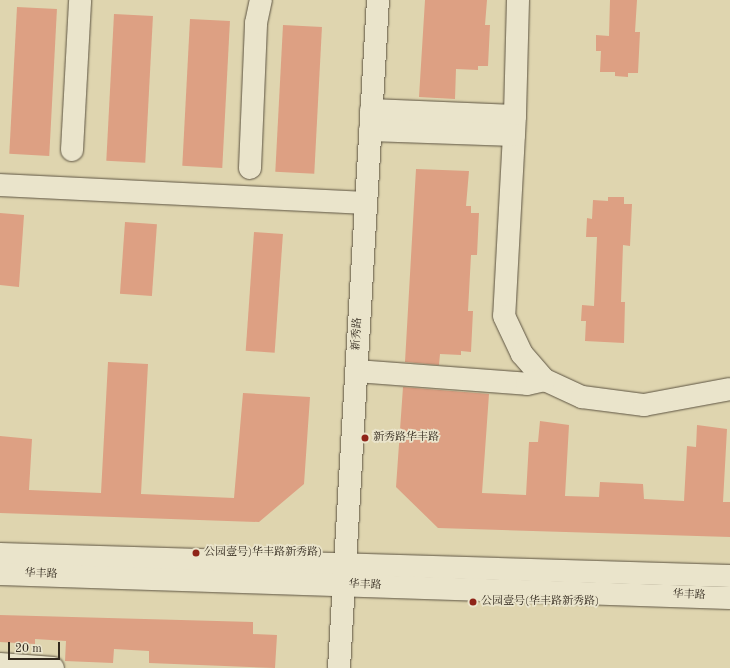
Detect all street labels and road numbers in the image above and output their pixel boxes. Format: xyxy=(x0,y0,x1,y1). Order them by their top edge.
street label: 新秀路 xyxy=(351,317,365,351)
street label: 华丰路 xyxy=(24,568,58,582)
street label: 华丰路 xyxy=(348,579,382,593)
street label: 华丰路 xyxy=(672,589,706,603)

